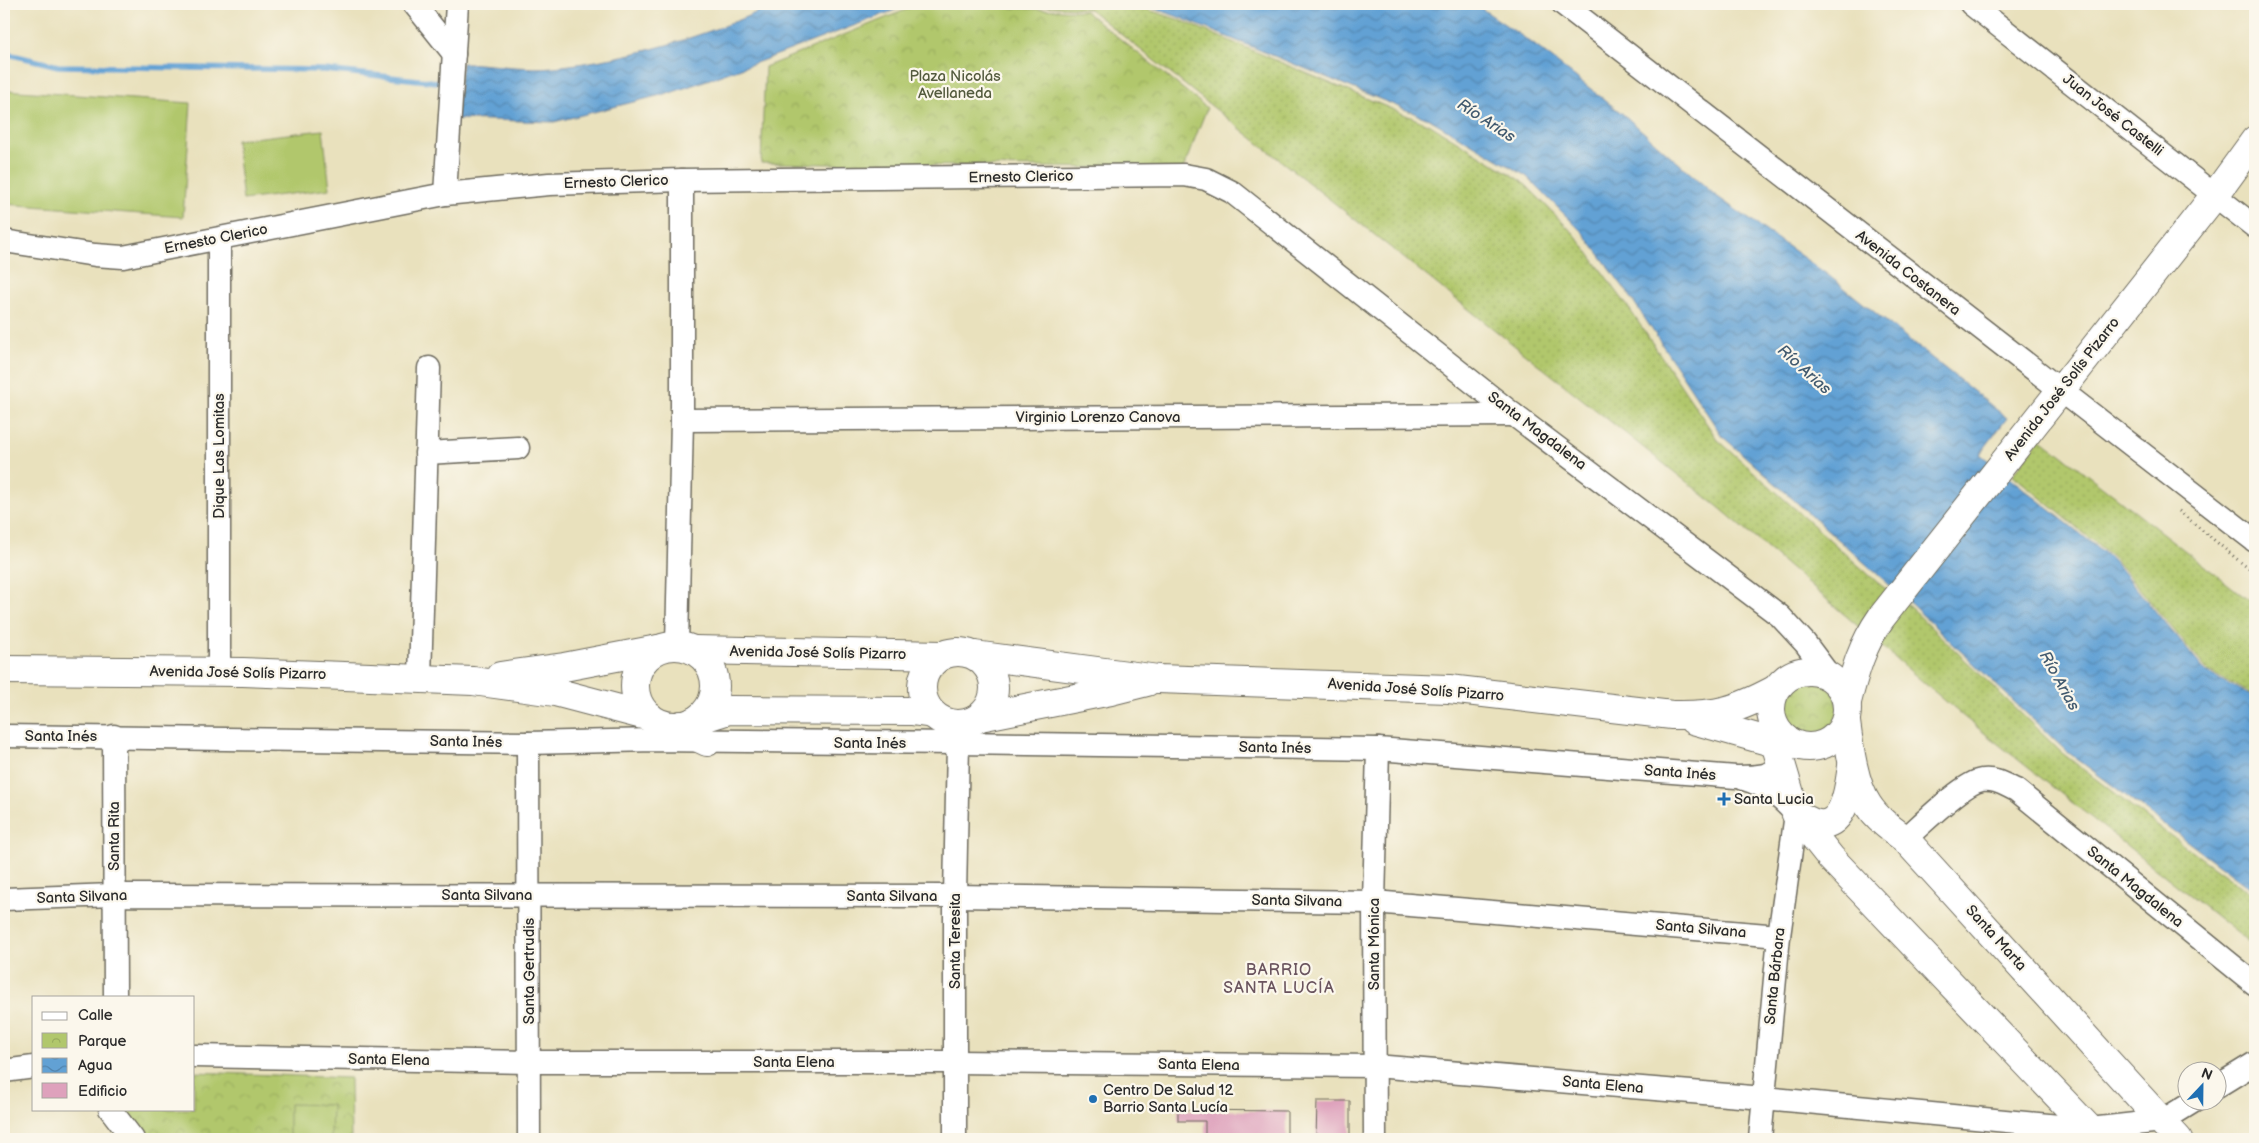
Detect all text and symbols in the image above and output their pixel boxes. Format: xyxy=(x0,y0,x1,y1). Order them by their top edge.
park label: Plaza Nicolás Avellaneda xyxy=(909,67,1001,103)
street label: Juan José Castelli xyxy=(2059,70,2167,160)
water label: Río Arias xyxy=(1454,95,1518,147)
street label: Ernesto Clerico xyxy=(968,167,1074,187)
street label: Ernesto Clerico xyxy=(563,171,669,193)
street label: Ernesto Clerico xyxy=(163,220,269,258)
street label: Avenida Costanera xyxy=(1852,226,1964,320)
street label: Avenida José Solís Pizarro xyxy=(2000,314,2124,464)
water label: Río Arias xyxy=(1773,341,1835,399)
street label: Santa Magdalena xyxy=(1484,388,1590,474)
street label: Dique Las Lomitas xyxy=(210,393,229,519)
street label: Virginio Lorenzo Canova xyxy=(1016,408,1180,427)
street label: Avenida José Solís Pizarro xyxy=(729,642,907,664)
water label: Río Arias xyxy=(2035,648,2083,714)
street label: Avenida José Solís Pizarro xyxy=(149,662,327,684)
street label: Avenida José Solís Pizarro xyxy=(1327,674,1505,706)
street label: Santa Inés xyxy=(25,727,98,746)
street label: Santa Inés xyxy=(430,732,503,752)
street label: Santa Inés xyxy=(834,734,907,753)
street label: Santa Inés xyxy=(1239,738,1312,758)
street label: Santa Inés xyxy=(1643,761,1717,785)
place label: Santa Lucia xyxy=(1734,790,1814,809)
marker: Santa Lucia xyxy=(1718,793,1730,805)
street label: Santa Rita xyxy=(105,801,124,871)
street label: Santa Magdalena xyxy=(2083,842,2187,932)
street label: Santa Silvana xyxy=(36,886,128,908)
street label: Santa Silvana xyxy=(442,886,532,905)
street label: Santa Silvana xyxy=(847,887,937,906)
street label: Santa Silvana xyxy=(1251,891,1343,911)
street label: Santa Teresita xyxy=(946,893,965,989)
street label: Santa Mónica xyxy=(1365,898,1384,990)
street label: Santa Marta xyxy=(1961,901,2031,975)
street label: Santa Silvana xyxy=(1655,916,1747,942)
street label: Santa Gertrudis xyxy=(520,917,539,1024)
street label: Santa Bárbara xyxy=(1760,927,1790,1025)
district label: BARRIO SANTA LUCÍA xyxy=(1223,961,1335,998)
legend xyxy=(32,996,195,1110)
text: Calle xyxy=(78,1006,113,1025)
text: Parque xyxy=(78,1032,127,1051)
street label: Santa Elena xyxy=(348,1050,430,1070)
street label: Santa Elena xyxy=(753,1053,835,1072)
street label: Santa Elena xyxy=(1158,1055,1240,1075)
text: Agua xyxy=(78,1056,112,1075)
north arrow xyxy=(2176,1060,2226,1110)
text: N xyxy=(2199,1065,2215,1084)
street label: Santa Elena xyxy=(1561,1072,1645,1098)
place label: Centro De Salud 12 Barrio Santa Lucía xyxy=(1103,1081,1233,1117)
text: Edificio xyxy=(78,1082,127,1101)
marker: Centro De Salud 12 Barrio Santa Lucía xyxy=(1087,1093,1099,1105)

